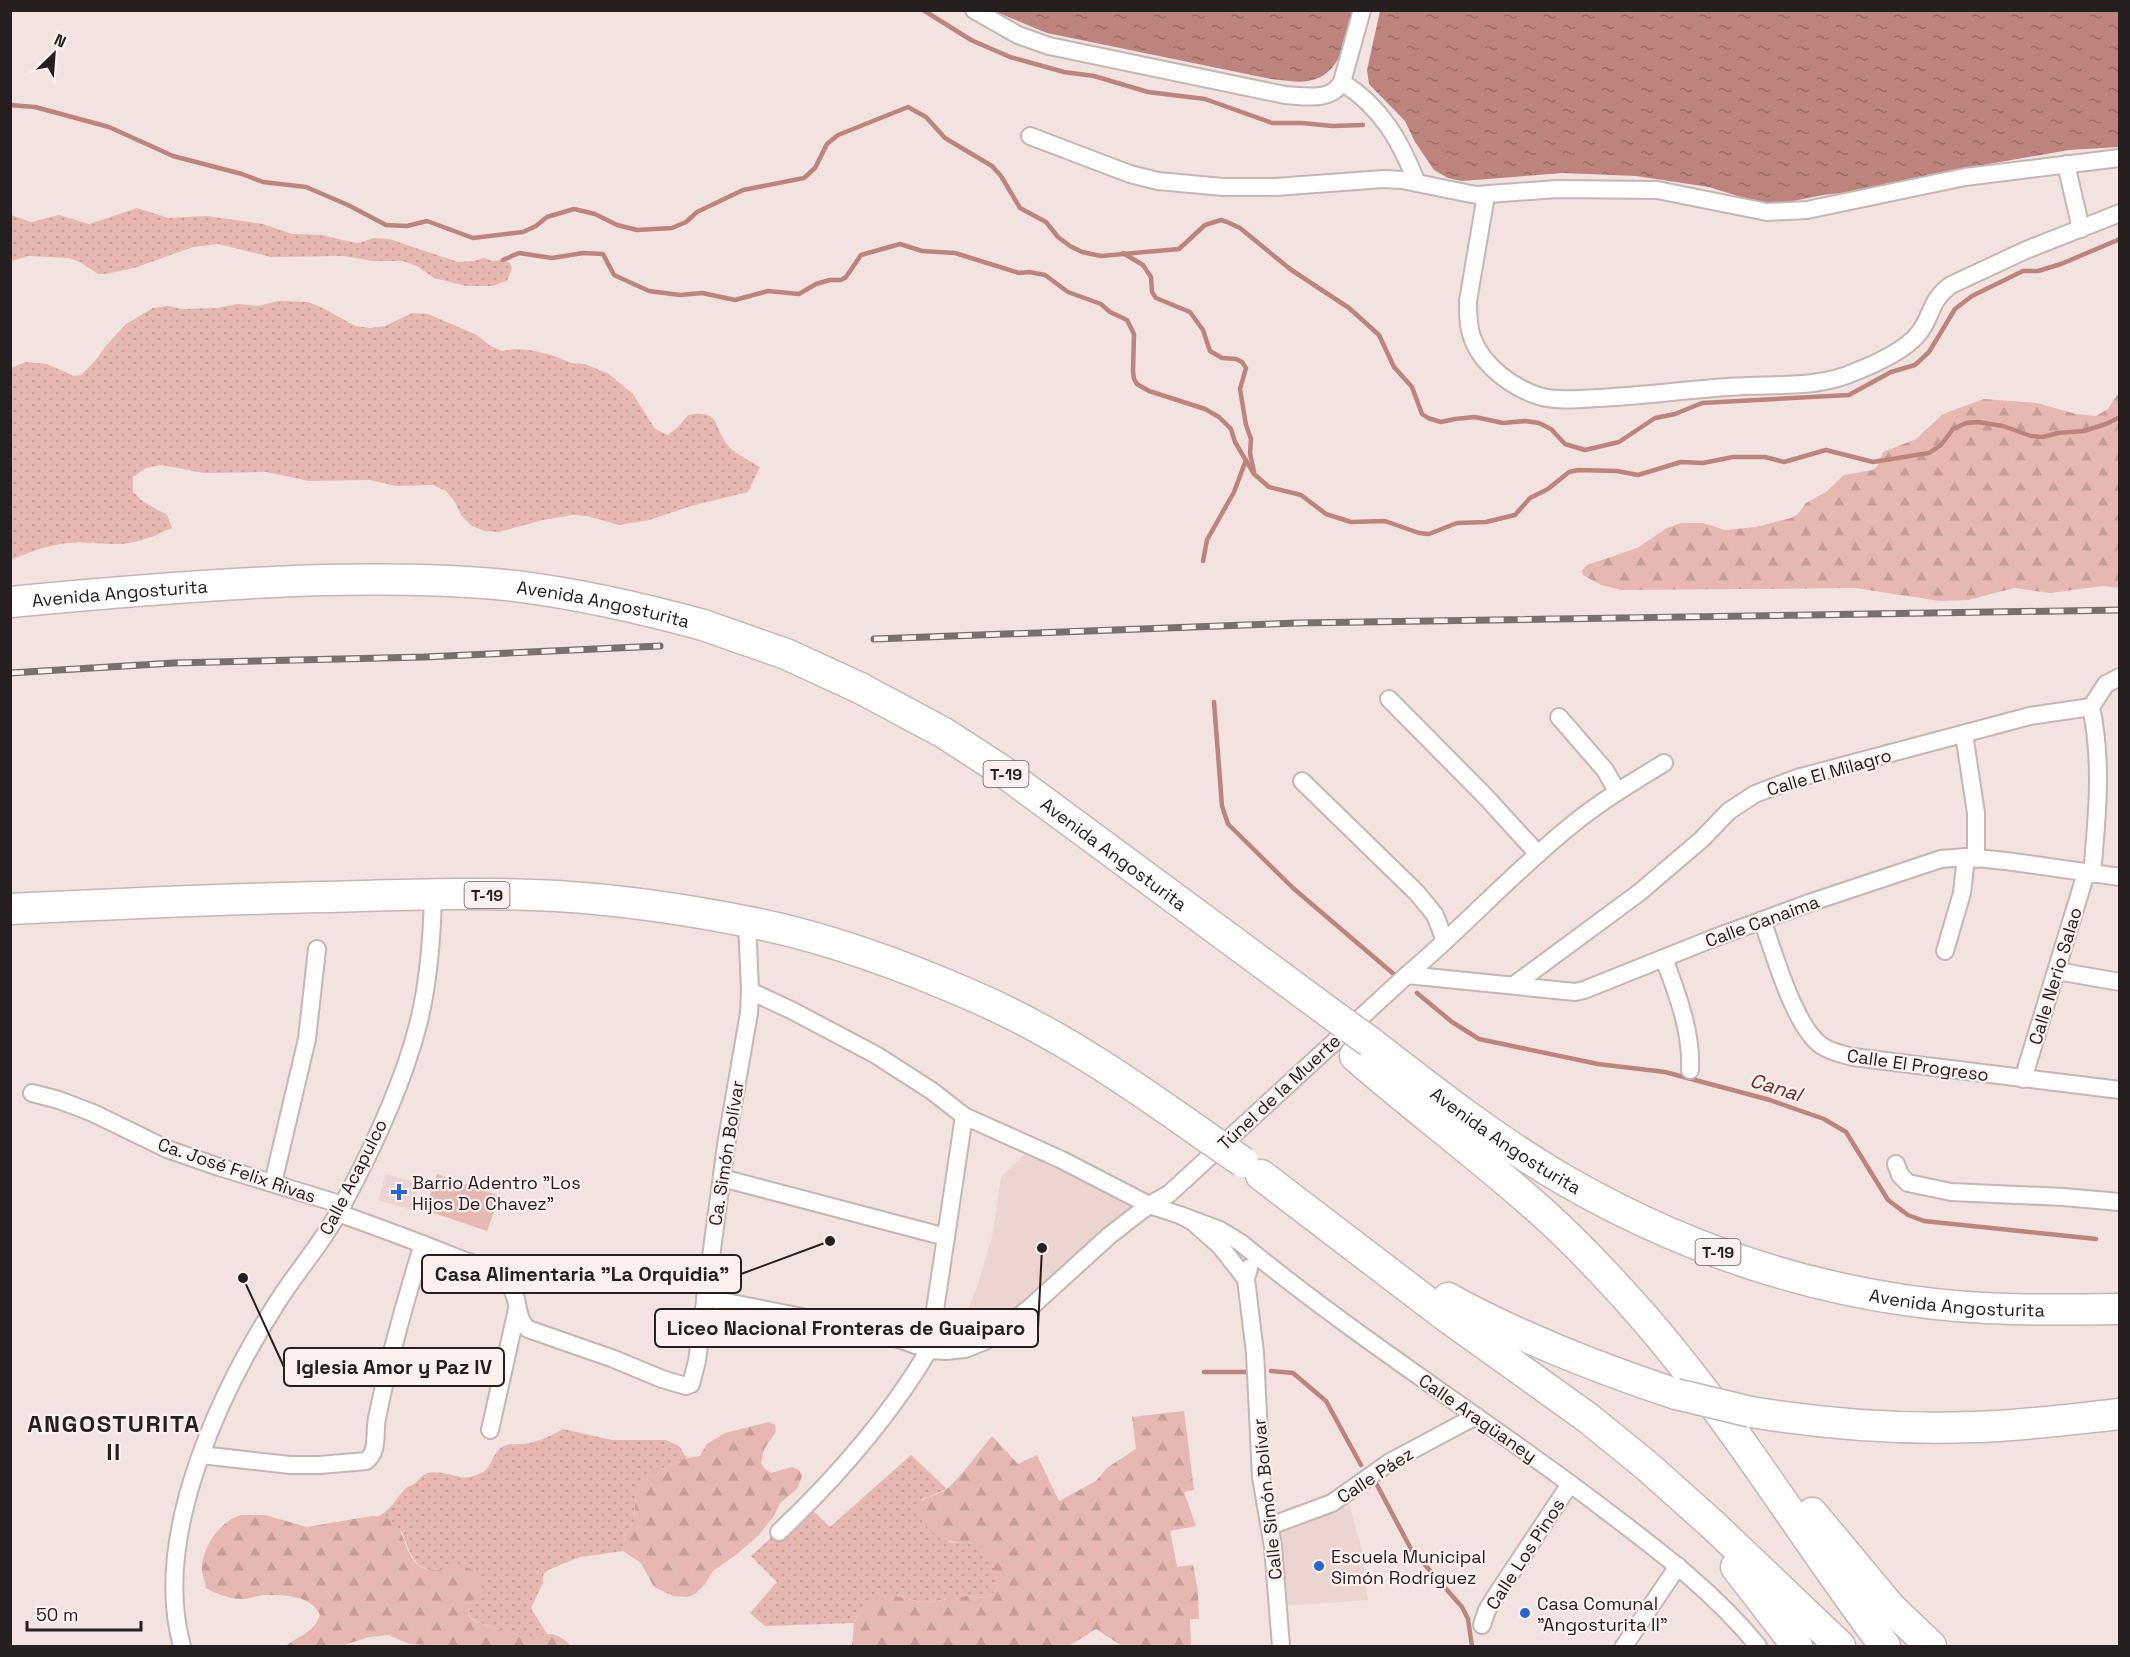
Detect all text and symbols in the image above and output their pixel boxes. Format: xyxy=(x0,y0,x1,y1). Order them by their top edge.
north arrow xyxy=(24,24,84,84)
text: N xyxy=(51,29,69,53)
street label: Avenida Angosturita xyxy=(31,574,208,611)
street label: Avenida Angosturita xyxy=(515,575,692,632)
street label: Calle El Milagro xyxy=(1764,743,1894,801)
road number: T-19 xyxy=(984,761,1028,787)
street label: Avenida Angosturita xyxy=(1036,792,1192,915)
road number: T-19 xyxy=(464,882,510,908)
street label: Calle Canaima xyxy=(1702,890,1822,952)
street label: Calle Nerio Salao xyxy=(2023,904,2087,1048)
street label: Túnel de la Muerte xyxy=(1213,1029,1345,1155)
street label: Calle El Progreso xyxy=(1846,1044,1990,1086)
water label: Canal xyxy=(1747,1067,1807,1108)
street label: Ca. Simón Bolívar xyxy=(703,1079,749,1227)
street label: Avenida Angosturita xyxy=(1426,1082,1585,1199)
street label: Calle Acapulco xyxy=(314,1115,392,1239)
street label: Ca. José Felix Rivas xyxy=(155,1132,319,1208)
place label: Barrio Adentro "Los Hijos De Chavez" xyxy=(412,1171,581,1215)
marker: Barrio Adentro "Los Hijos De Chavez" xyxy=(390,1183,408,1201)
road number: T-19 xyxy=(1696,1239,1740,1265)
callout: Casa Alimentaria "La Orquidia" xyxy=(422,1255,741,1293)
text: Casa Alimentaria "La Orquidia" xyxy=(435,1261,729,1287)
street label: Avenida Angosturita xyxy=(1867,1283,2045,1321)
callout: Liceo Nacional Fronteras de Guaiparo xyxy=(655,1309,1038,1347)
text: Liceo Nacional Fronteras de Guaiparo xyxy=(667,1315,1025,1341)
callout: Iglesia Amor y Paz IV xyxy=(284,1348,504,1386)
text: Iglesia Amor y Paz IV xyxy=(296,1354,492,1380)
street label: Calle Aragüaney xyxy=(1414,1369,1542,1467)
district label: ANGOSTURITA II xyxy=(27,1408,201,1467)
street label: Calle Simón Bolívar xyxy=(1247,1417,1287,1581)
street label: Calle Páez xyxy=(1332,1442,1418,1508)
street label: Calle Los Pinos xyxy=(1481,1494,1569,1614)
place label: Escuela Municipal Simón Rodríguez xyxy=(1331,1545,1486,1589)
marker: Escuela Municipal Simón Rodríguez xyxy=(1312,1559,1326,1573)
place label: Casa Comunal "Angosturita II" xyxy=(1537,1592,1668,1636)
scale bar xyxy=(27,1594,141,1632)
text: 50 m xyxy=(36,1603,78,1626)
marker: Casa Comunal "Angosturita II" xyxy=(1518,1606,1532,1620)

